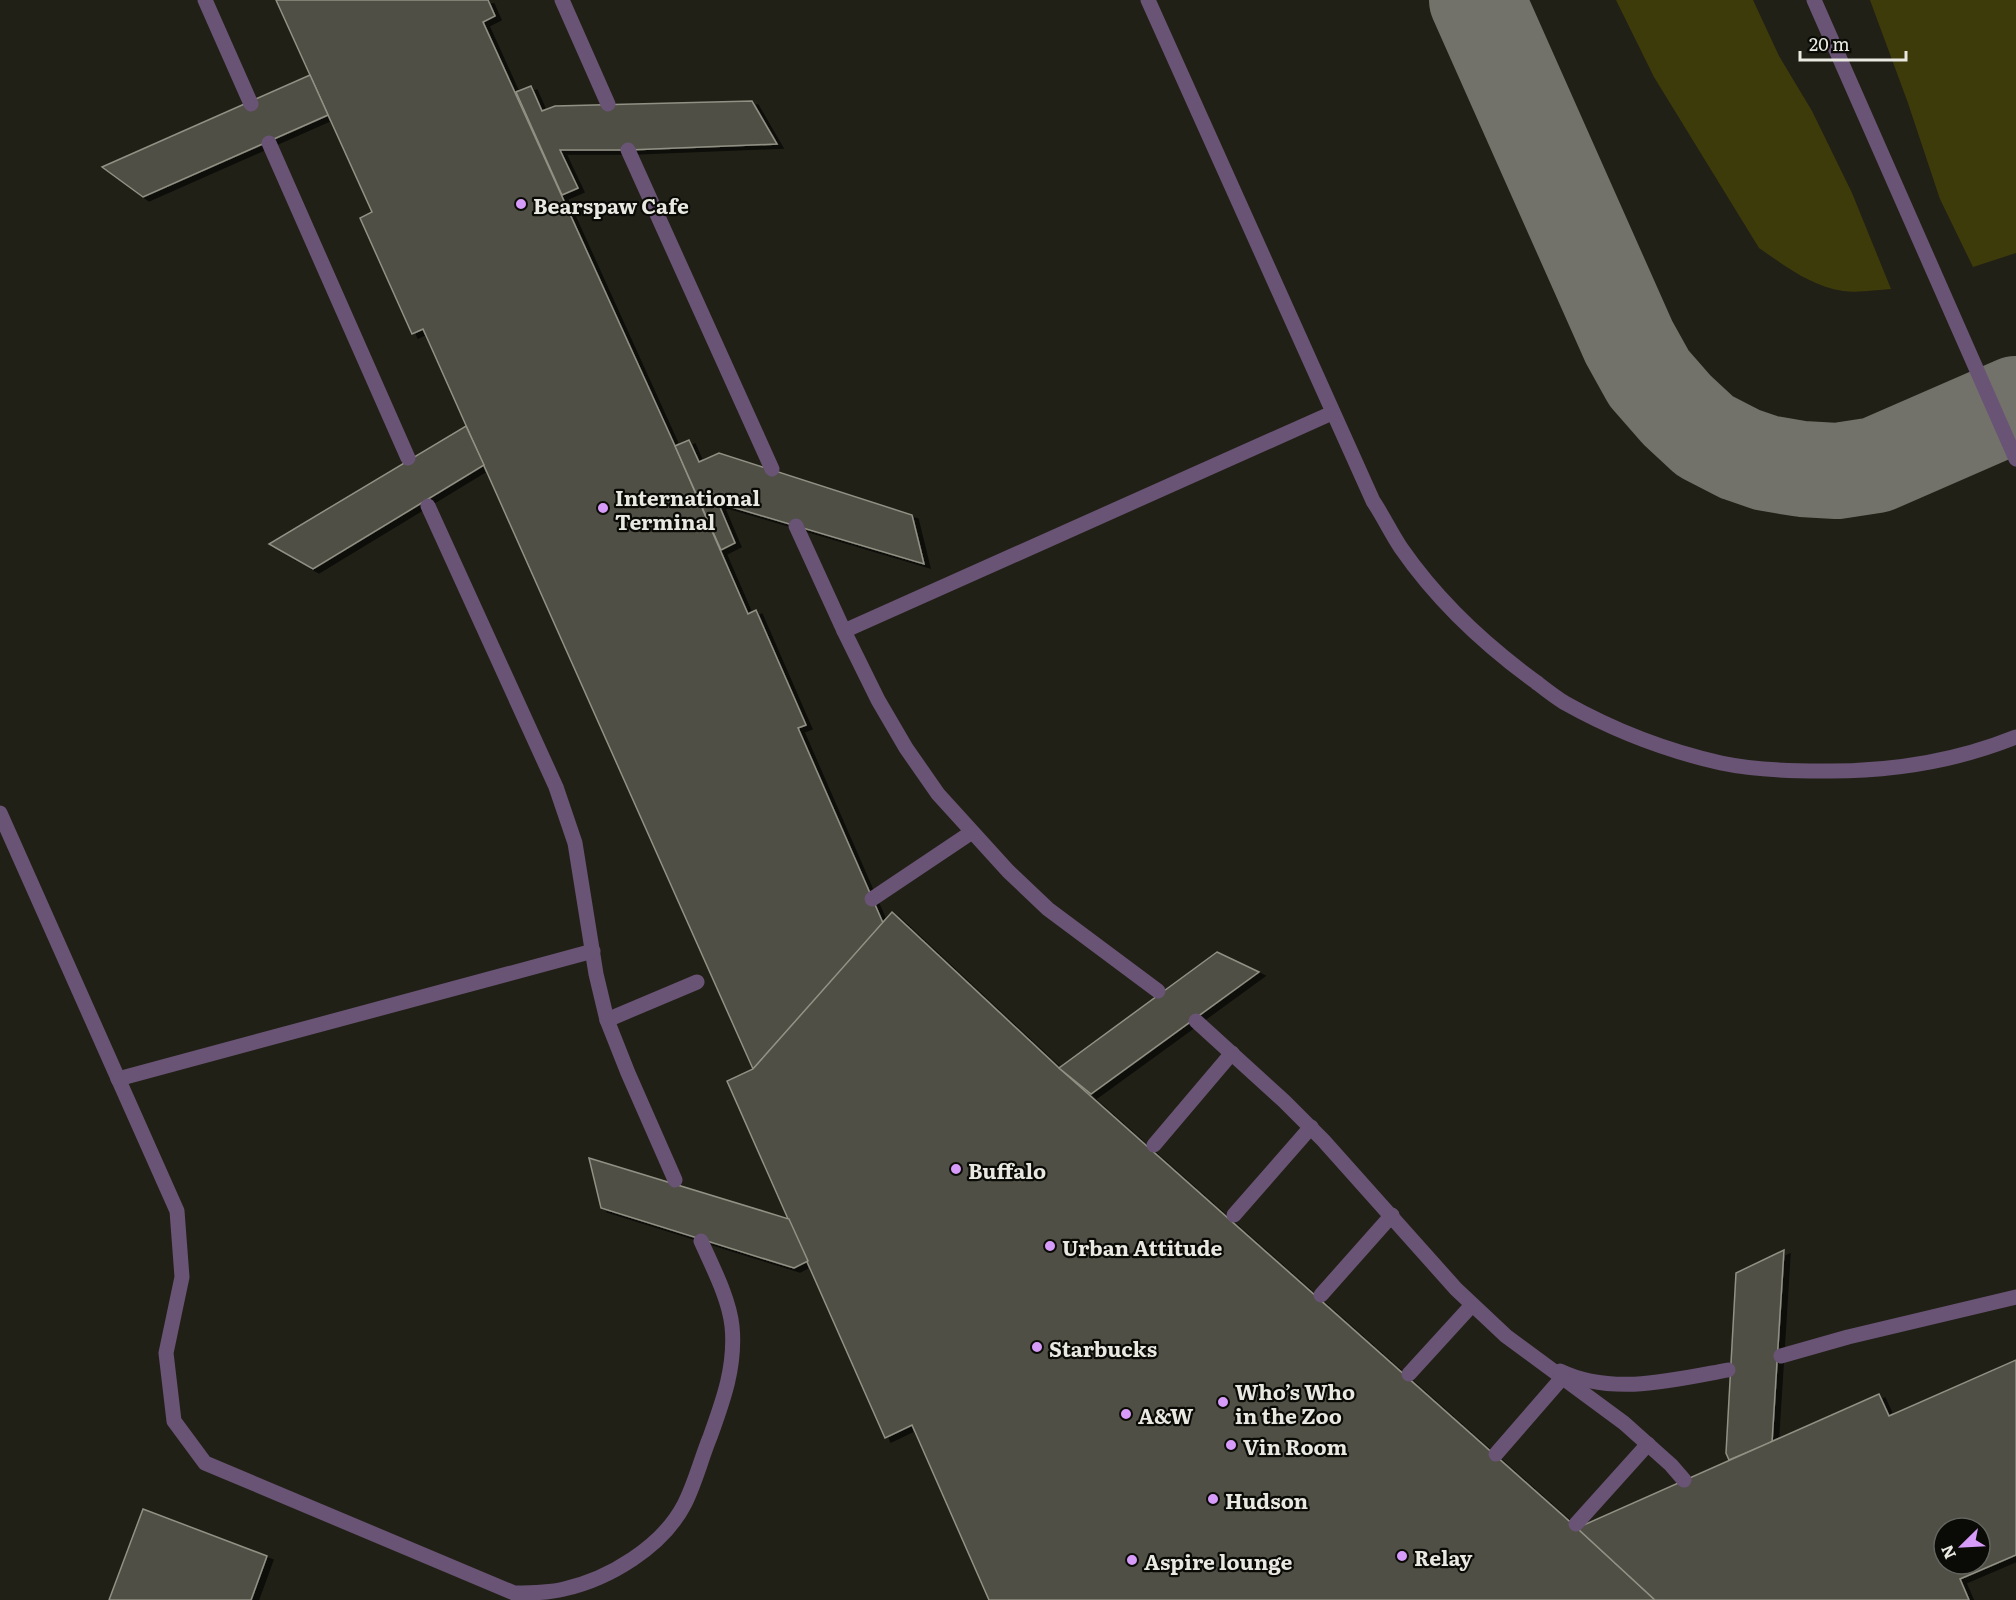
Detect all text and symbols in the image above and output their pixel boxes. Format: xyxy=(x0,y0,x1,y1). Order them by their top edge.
scale bar xyxy=(1800,24,1906,62)
text: 20 m xyxy=(1809,30,1850,57)
place label: Bearspaw Cafe xyxy=(533,189,689,220)
marker: Bearspaw Cafe xyxy=(514,197,528,211)
place label: International Terminal xyxy=(615,481,760,536)
marker: International Terminal xyxy=(596,501,610,515)
place label: Buffalo xyxy=(968,1154,1046,1185)
marker: Buffalo xyxy=(949,1162,963,1176)
place label: Urban Attitude xyxy=(1062,1231,1223,1262)
marker: Urban Attitude xyxy=(1043,1239,1057,1253)
place label: Starbucks xyxy=(1049,1332,1157,1363)
marker: Starbucks xyxy=(1030,1340,1044,1354)
place label: Who’s Who in the Zoo xyxy=(1235,1375,1355,1430)
marker: Who’s Who in the Zoo xyxy=(1216,1395,1230,1409)
place label: A&W xyxy=(1138,1399,1194,1430)
marker: A&W xyxy=(1119,1407,1133,1421)
place label: Vin Room xyxy=(1243,1430,1347,1461)
marker: Vin Room xyxy=(1224,1438,1238,1452)
place label: Hudson xyxy=(1225,1484,1309,1515)
marker: Hudson xyxy=(1206,1492,1220,1506)
north arrow xyxy=(1932,1516,1992,1576)
place label: Relay xyxy=(1414,1541,1473,1572)
text: N xyxy=(1934,1541,1961,1564)
place label: Aspire lounge xyxy=(1144,1545,1292,1576)
marker: Relay xyxy=(1395,1549,1409,1563)
marker: Aspire lounge xyxy=(1125,1553,1139,1567)

